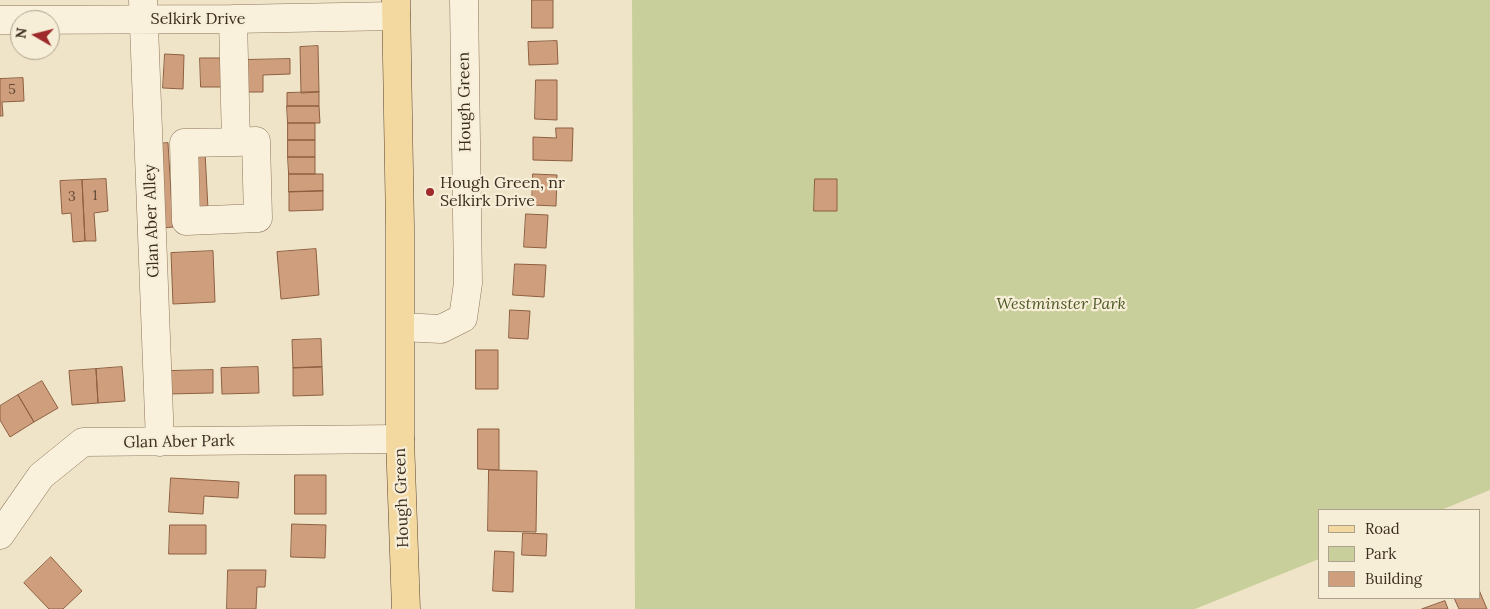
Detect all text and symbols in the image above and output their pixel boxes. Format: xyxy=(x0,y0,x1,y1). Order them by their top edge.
street label: Selkirk Drive xyxy=(151,9,245,29)
north arrow xyxy=(10,10,60,60)
text: N xyxy=(11,26,31,40)
street label: Hough Green xyxy=(455,52,475,152)
house number: 5 xyxy=(8,82,16,98)
street label: Glan Aber Alley xyxy=(140,164,164,278)
place label: Hough Green, nr Selkirk Drive xyxy=(440,173,565,211)
marker: Hough Green, nr Selkirk Drive xyxy=(424,186,436,198)
house number: 1 xyxy=(92,188,98,204)
house number: 3 xyxy=(68,189,76,205)
park label: Westminster Park xyxy=(996,294,1126,314)
street label: Glan Aber Park xyxy=(123,431,235,453)
street label: Hough Green xyxy=(391,448,413,548)
legend xyxy=(1318,509,1480,599)
text: Road xyxy=(1365,519,1400,538)
text: Park xyxy=(1365,544,1396,563)
text: Building xyxy=(1365,569,1422,588)

